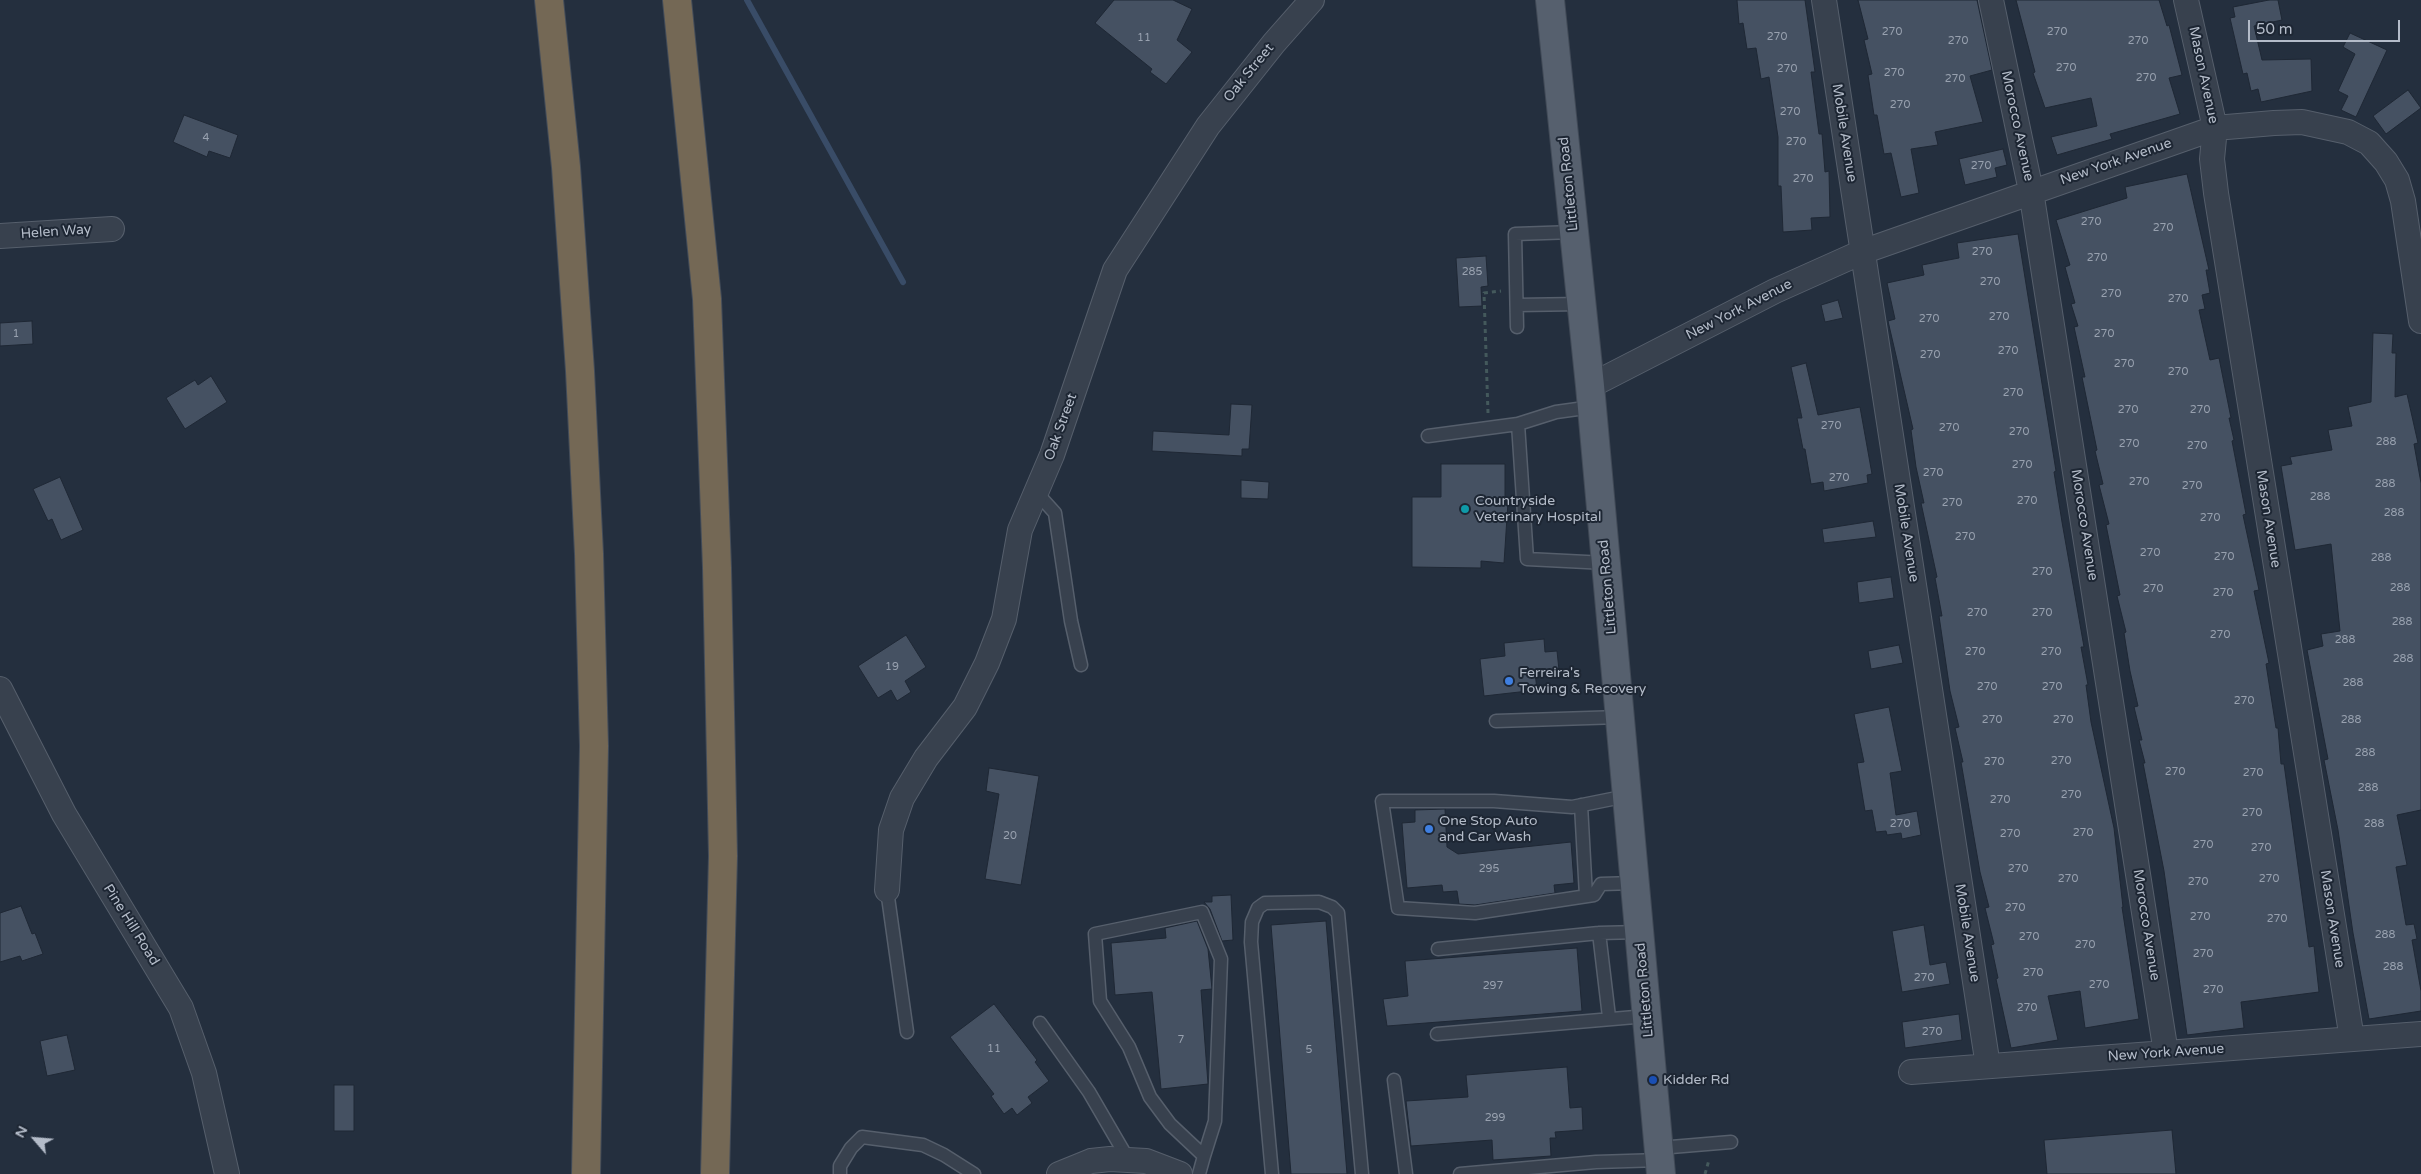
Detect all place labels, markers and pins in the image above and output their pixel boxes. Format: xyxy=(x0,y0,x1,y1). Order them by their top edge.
place label: Countryside Veterinary Hospital xyxy=(1475,493,1601,526)
marker: Countryside Veterinary Hospital xyxy=(1459,503,1471,515)
place label: Ferreira's Towing & Recovery xyxy=(1519,665,1646,698)
marker: Ferreira's Towing & Recovery xyxy=(1503,675,1515,687)
place label: One Stop Auto and Car Wash xyxy=(1439,813,1537,846)
marker: One Stop Auto and Car Wash xyxy=(1423,823,1435,835)
place label: Kidder Rd xyxy=(1663,1072,1729,1088)
marker: Kidder Rd xyxy=(1647,1074,1659,1086)

